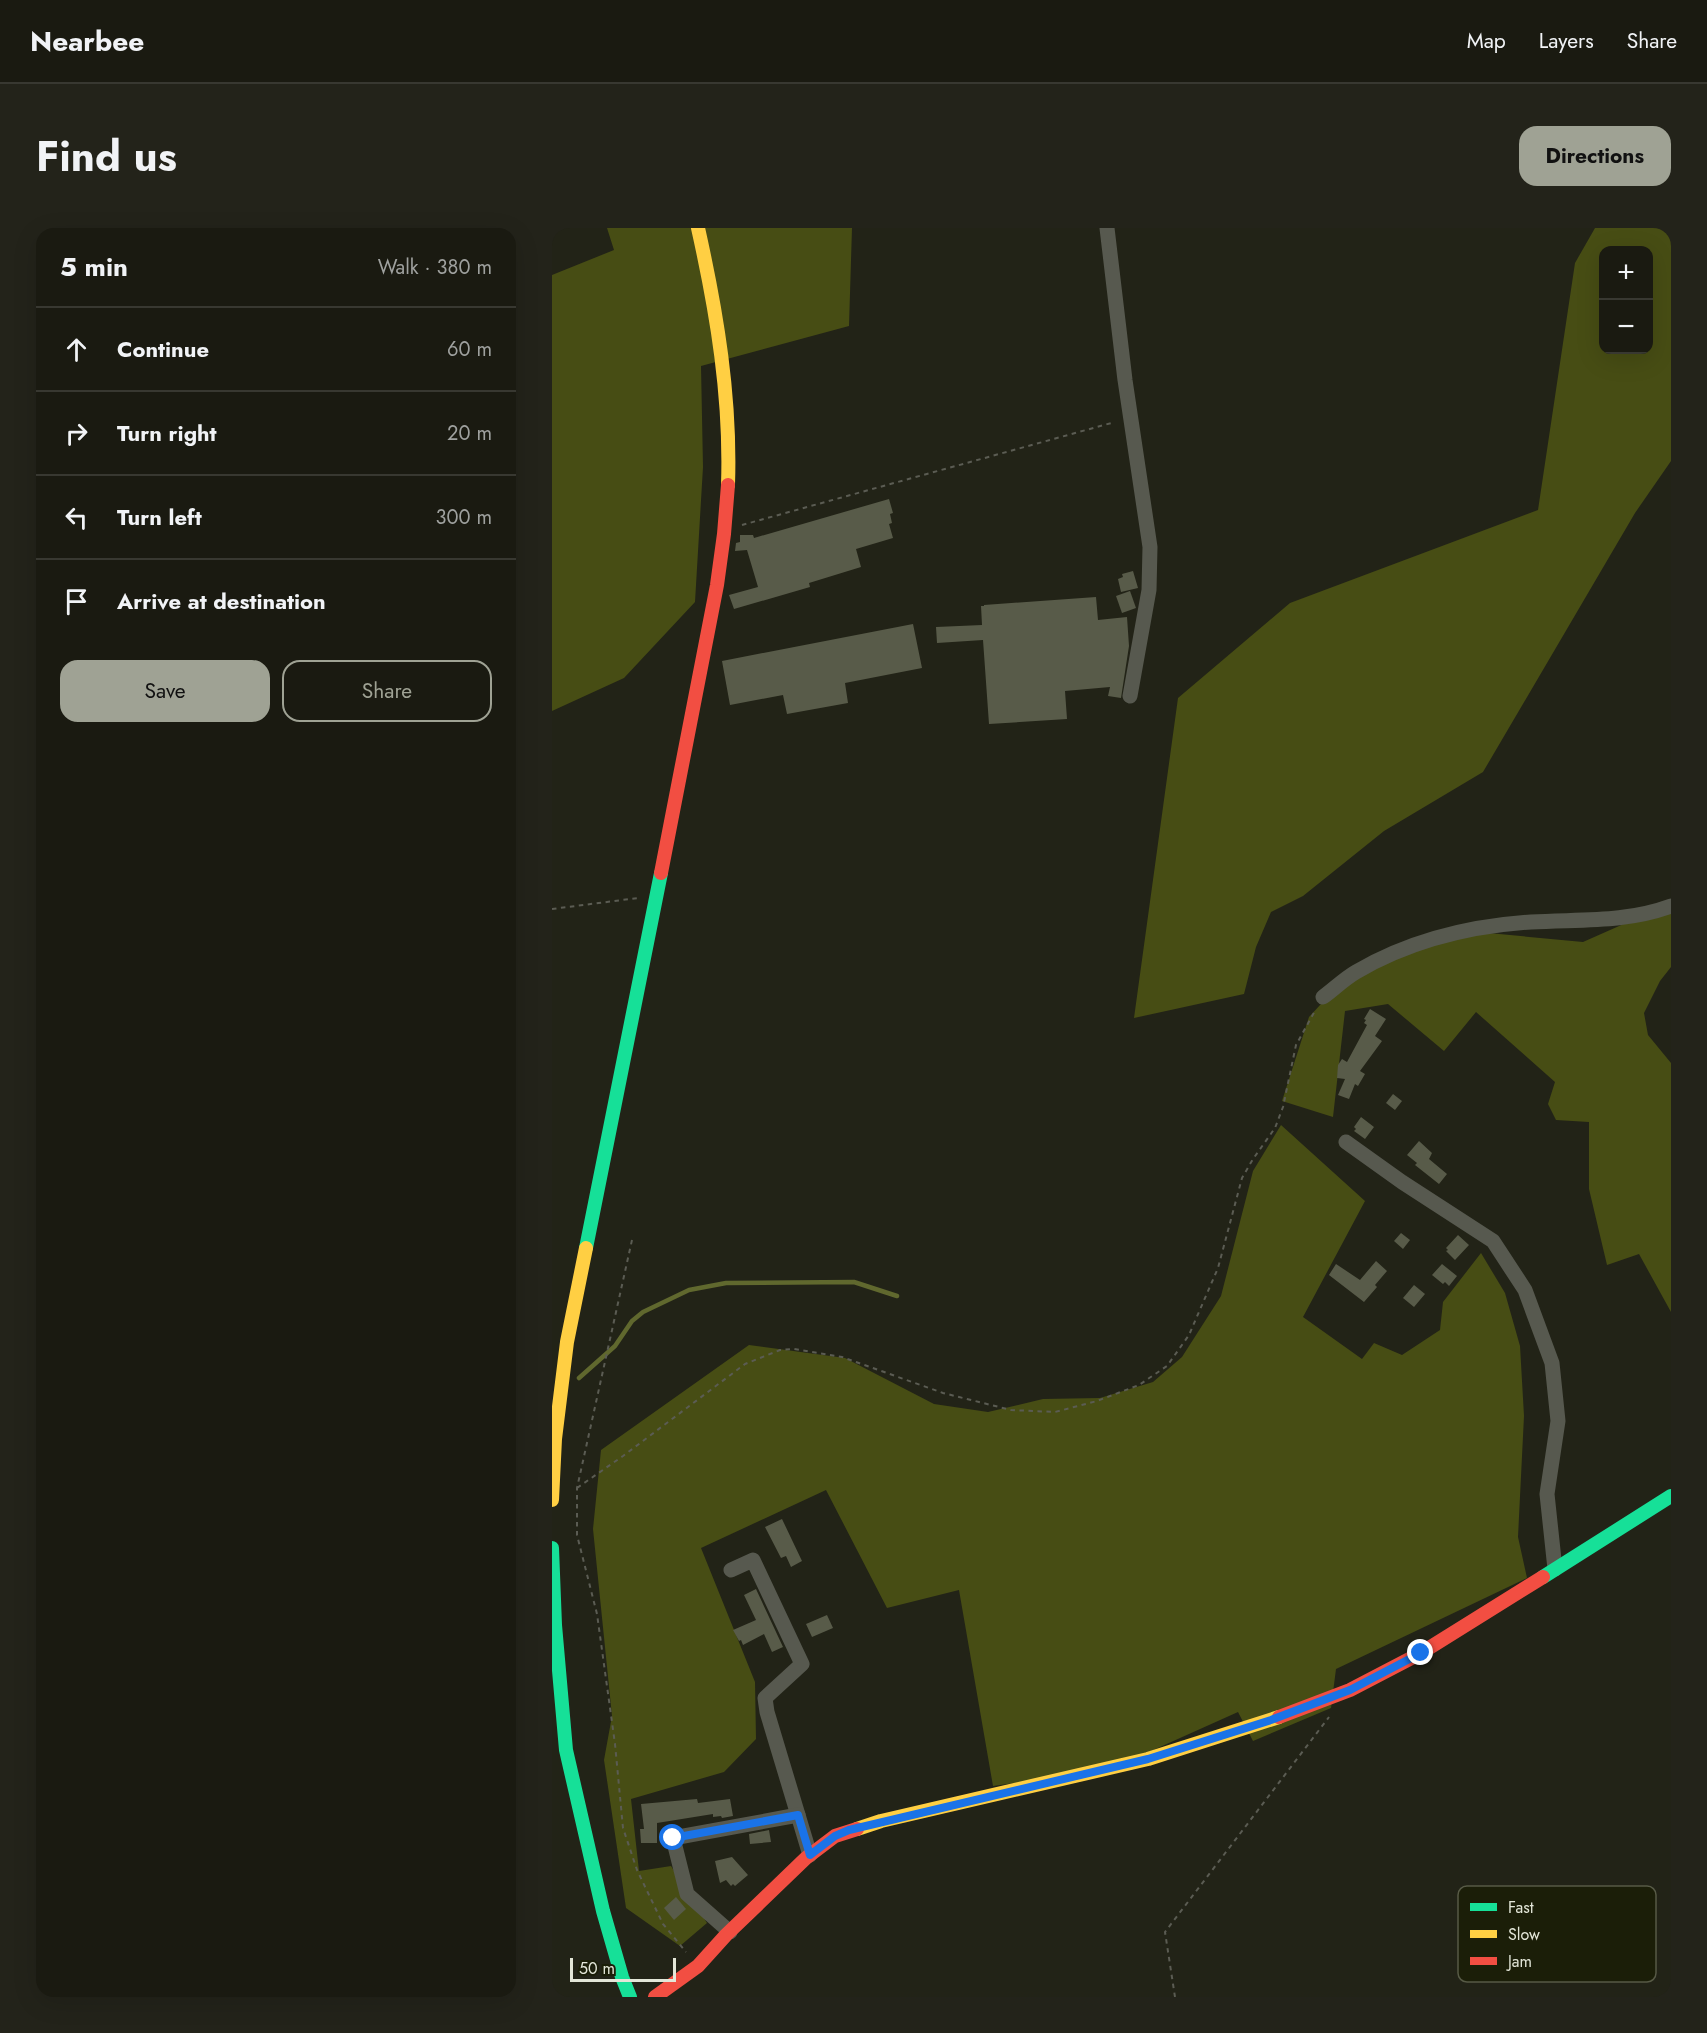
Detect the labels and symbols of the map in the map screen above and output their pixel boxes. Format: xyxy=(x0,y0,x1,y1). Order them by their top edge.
route end xyxy=(1407,1639,1433,1665)
route start xyxy=(659,1824,685,1850)
legend xyxy=(1458,1886,1656,1982)
text: Fast xyxy=(1508,1896,1534,1919)
text: Slow xyxy=(1508,1923,1540,1946)
text: Jam xyxy=(1506,1950,1532,1973)
scale bar xyxy=(570,1955,676,1982)

